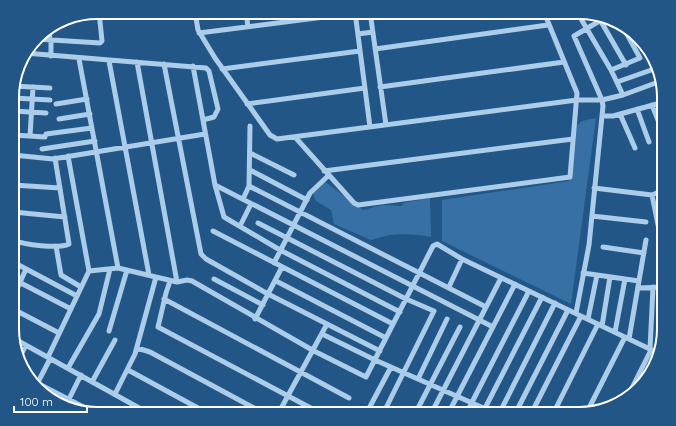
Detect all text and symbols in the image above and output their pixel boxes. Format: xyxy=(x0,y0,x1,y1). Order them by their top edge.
scale bar xyxy=(14,388,87,414)
text: 100 m xyxy=(20,394,53,409)

